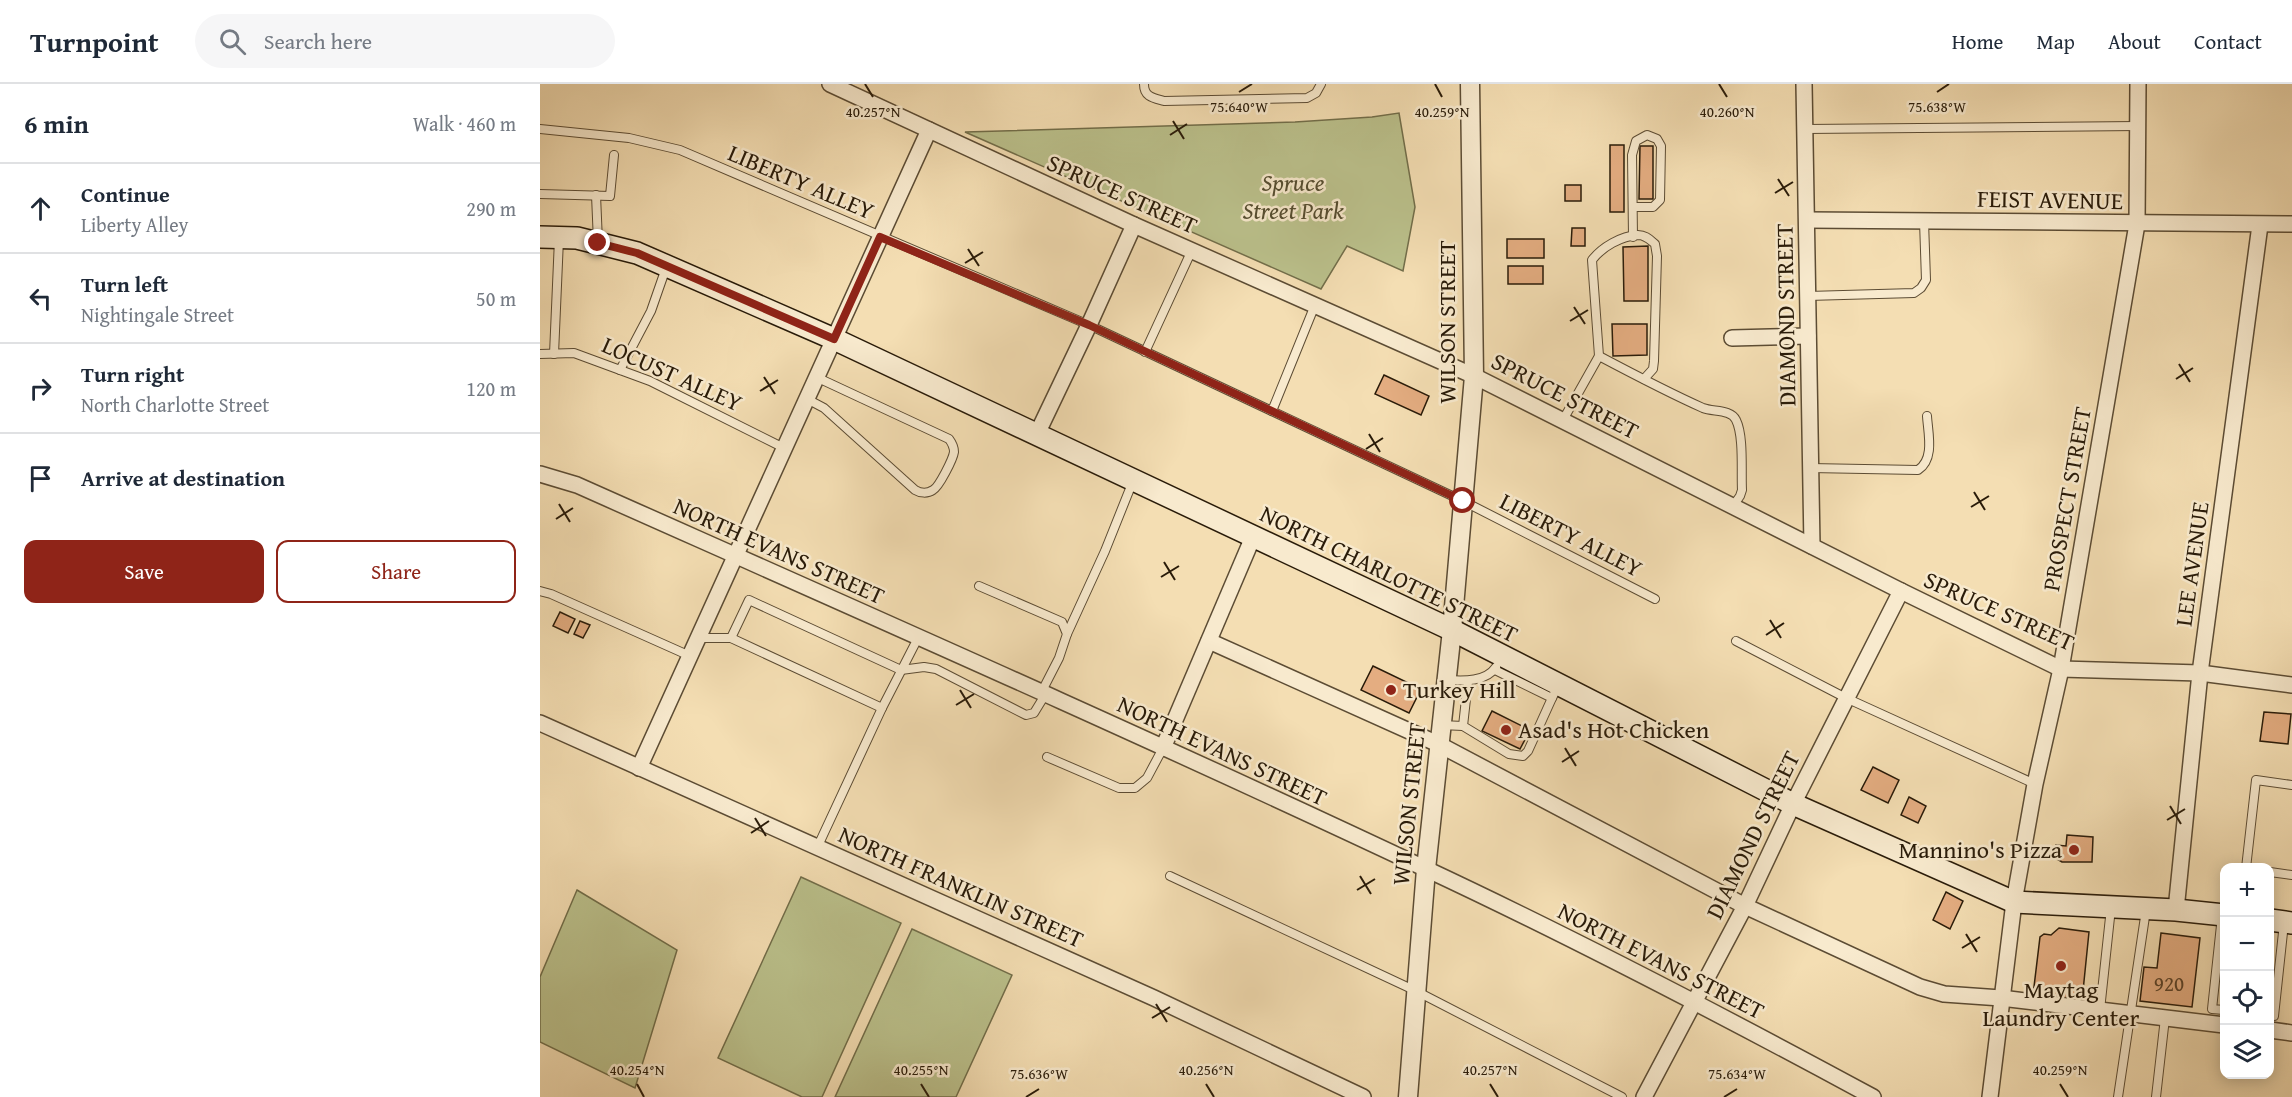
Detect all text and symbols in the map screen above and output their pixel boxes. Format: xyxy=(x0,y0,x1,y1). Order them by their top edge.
search box xyxy=(195,14,615,68)
text: Turnpoint xyxy=(30,21,159,62)
icon: search xyxy=(216,25,249,58)
text: Search here xyxy=(264,25,372,57)
text: Home xyxy=(1952,26,2003,57)
text: Map xyxy=(2036,26,2075,57)
text: About xyxy=(2108,26,2161,57)
text: Contact xyxy=(2194,26,2262,57)
text: 75.640°W xyxy=(1210,96,1268,117)
text: 75.638°W xyxy=(1908,96,1966,117)
text: 40.257°N xyxy=(846,101,901,122)
text: 40.259°N xyxy=(1415,101,1470,122)
text: 40.260°N xyxy=(1700,101,1755,122)
text: 6 min xyxy=(24,104,89,143)
text: Walk · 460 m xyxy=(413,109,516,138)
street label: LIBERTY ALLEY xyxy=(723,135,880,228)
street label: SPRUCE STREET xyxy=(1041,145,1203,242)
park label: Spruce Street Park xyxy=(1242,165,1344,228)
text: Continue xyxy=(81,178,170,210)
street label: FEIST AVENUE xyxy=(1977,181,2123,218)
icon: ahead xyxy=(24,192,57,225)
text: 290 m xyxy=(466,194,516,223)
text: Liberty Alley xyxy=(81,210,188,239)
street label: DIAMOND STREET xyxy=(1766,223,1805,407)
route end xyxy=(584,229,610,255)
street label: WILSON STREET xyxy=(1429,240,1464,404)
text: Turn left xyxy=(81,268,168,300)
icon: left xyxy=(24,282,57,315)
text: 50 m xyxy=(476,284,516,313)
text: Nightingale Street xyxy=(81,300,234,329)
street label: LOCUST ALLEY xyxy=(597,327,748,420)
street label: SPRUCE STREET xyxy=(1485,343,1645,448)
text: Turn right xyxy=(81,358,184,390)
icon: right xyxy=(24,372,57,405)
text: 120 m xyxy=(466,374,516,403)
text: North Charlotte Street xyxy=(81,390,269,419)
street label: PROSPECT STREET xyxy=(2033,404,2100,594)
icon: arrive xyxy=(24,462,57,495)
text: Arrive at destination xyxy=(81,462,285,494)
street label: LIBERTY ALLEY xyxy=(1494,484,1649,586)
route start xyxy=(1449,487,1475,513)
street label: NORTH EVANS STREET xyxy=(668,488,890,613)
street label: NORTH CHARLOTTE STREET xyxy=(1254,496,1524,651)
street label: LEE AVENUE xyxy=(2165,499,2218,628)
button: Save xyxy=(24,540,264,603)
button: Share xyxy=(276,540,516,603)
street label: SPRUCE STREET xyxy=(1918,562,2080,659)
place label: Turkey Hill xyxy=(1403,672,1516,707)
marker: Turkey Hill xyxy=(1384,683,1398,697)
street label: NORTH EVANS STREET xyxy=(1112,687,1333,815)
place label: Asad's Hot Chicken xyxy=(1518,712,1710,747)
street label: WILSON STREET xyxy=(1383,721,1434,887)
marker: Asad's Hot Chicken xyxy=(1499,723,1513,737)
street label: DIAMOND STREET xyxy=(1697,745,1808,925)
street label: NORTH FRANKLIN STREET xyxy=(833,817,1089,956)
place label: Mannino's Pizza xyxy=(1899,832,2063,867)
marker: Mannino's Pizza xyxy=(2067,843,2081,857)
map controls xyxy=(2220,863,2274,1079)
button: + xyxy=(2220,863,2274,917)
street label: NORTH EVANS STREET xyxy=(1552,893,1771,1028)
button: − xyxy=(2220,917,2274,971)
marker: Maytag Laundry Center xyxy=(2054,959,2068,973)
house number: 920 xyxy=(2154,968,2184,999)
button: locate xyxy=(2220,971,2274,1025)
place label: Maytag Laundry Center xyxy=(1983,972,2140,1035)
button: layers xyxy=(2220,1025,2274,1079)
text: 40.254°N xyxy=(610,1059,665,1080)
text: 40.255°N xyxy=(894,1059,949,1080)
text: 40.256°N xyxy=(1179,1059,1234,1080)
text: 40.257°N xyxy=(1463,1059,1518,1080)
text: 40.259°N xyxy=(2033,1059,2088,1080)
text: 75.636°W xyxy=(1010,1063,1068,1084)
text: 75.634°W xyxy=(1708,1063,1766,1084)

